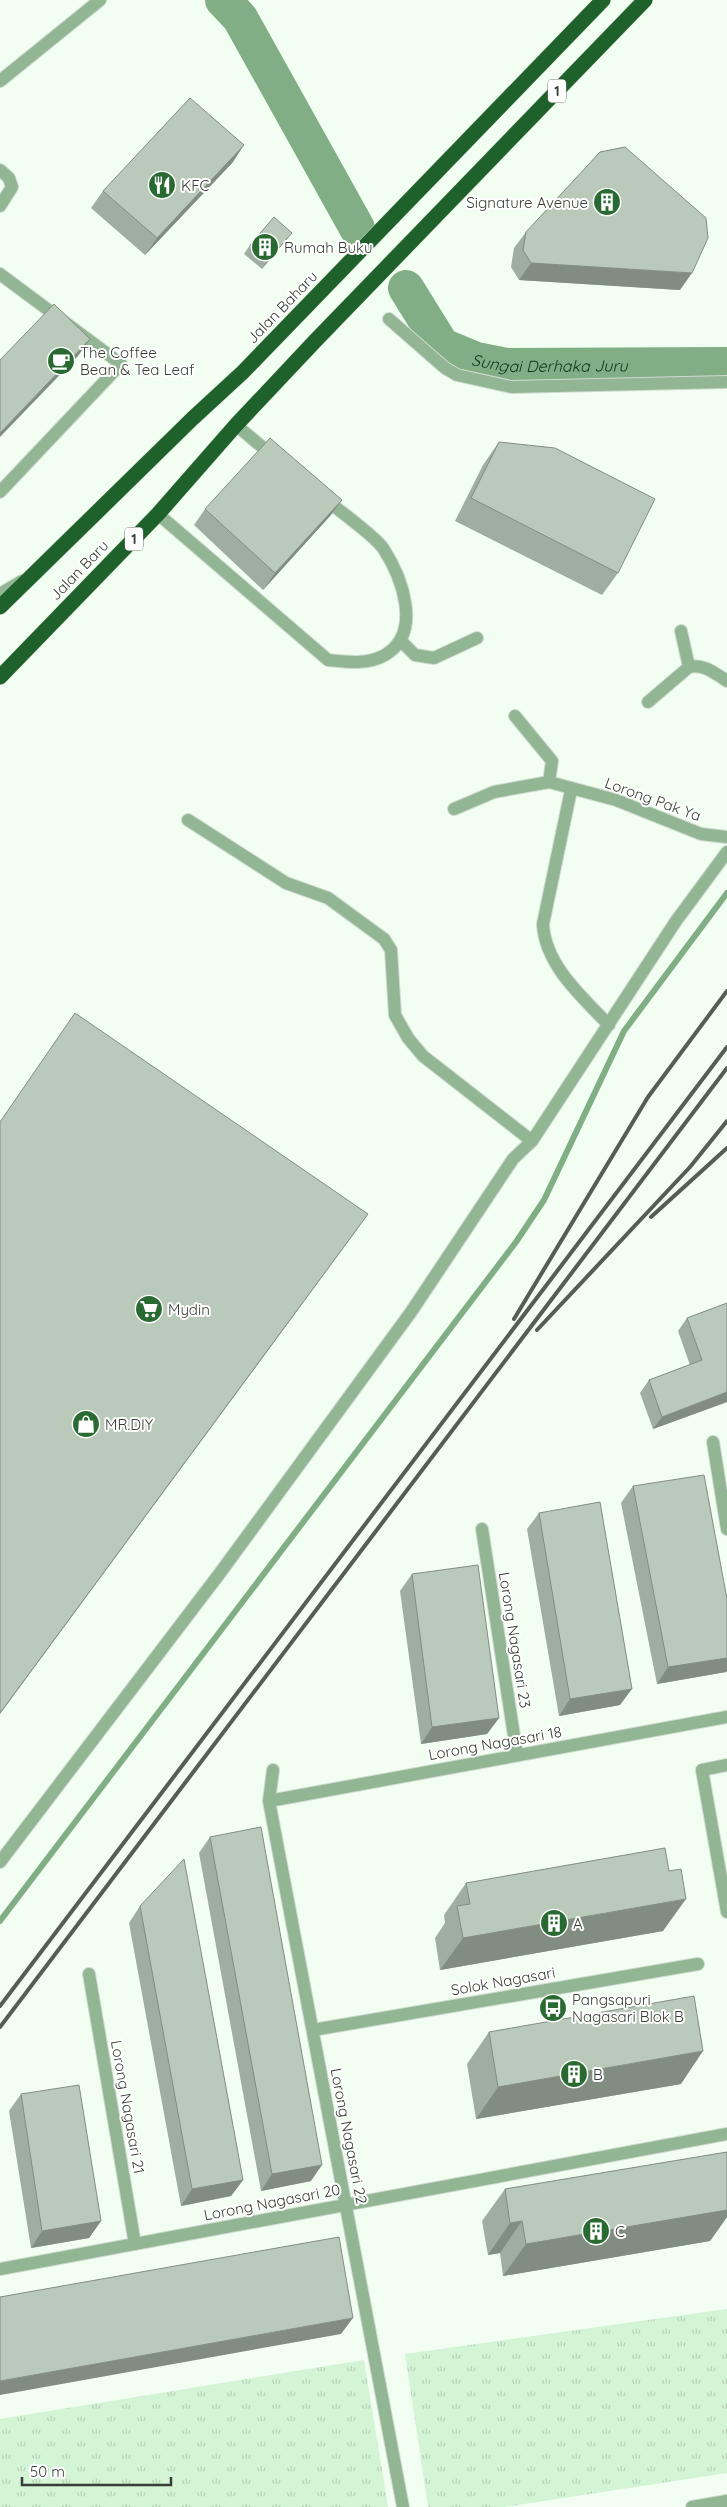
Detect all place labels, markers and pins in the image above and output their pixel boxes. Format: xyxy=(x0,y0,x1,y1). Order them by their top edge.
restaurant icon: KFC xyxy=(147,170,177,200)
place label: KFC xyxy=(181,176,209,195)
building icon: Signature Avenue xyxy=(592,187,622,217)
place label: Signature Avenue xyxy=(466,193,588,212)
building icon: Rumah Buku xyxy=(250,232,280,262)
place label: Rumah Buku xyxy=(284,238,373,257)
place label: The Coffee Bean & Tea Leaf xyxy=(80,343,195,379)
cafe icon: The Coffee Bean & Tea Leaf xyxy=(46,346,76,376)
supermarket icon: Mydin xyxy=(134,1294,164,1324)
place label: Mydin xyxy=(168,1300,210,1319)
shop icon: MR.DIY xyxy=(71,1409,101,1439)
place label: MR.DIY xyxy=(105,1415,154,1434)
building icon: A xyxy=(539,1908,569,1938)
place label: A xyxy=(573,1914,583,1933)
place label: Pangsapuri Nagasari Blok B xyxy=(572,1990,684,2026)
bus stop icon: Pangsapuri Nagasari Blok B xyxy=(538,1993,568,2023)
building icon: B xyxy=(559,2059,589,2089)
place label: B xyxy=(593,2065,603,2084)
building icon: C xyxy=(581,2216,611,2246)
place label: C xyxy=(615,2222,625,2241)

